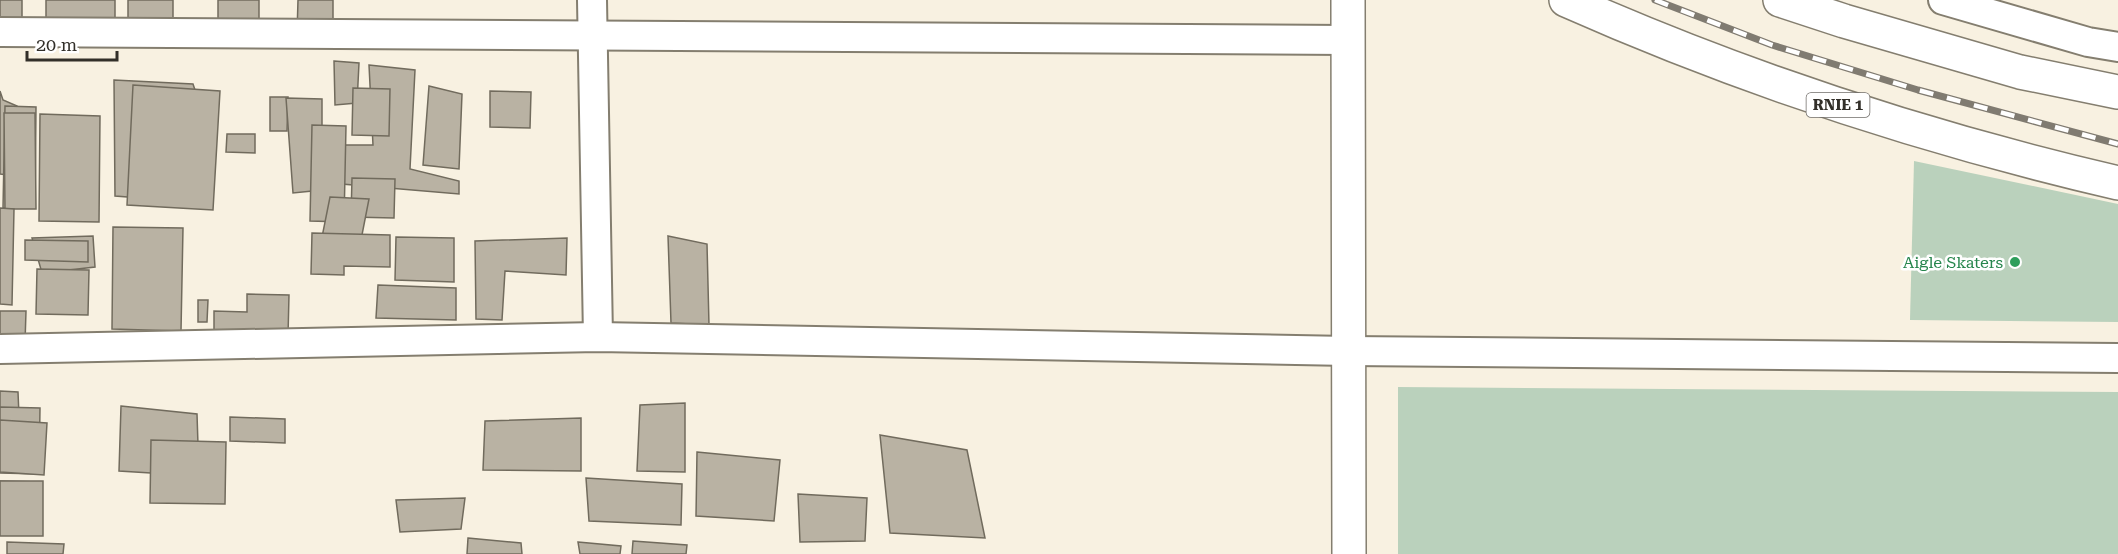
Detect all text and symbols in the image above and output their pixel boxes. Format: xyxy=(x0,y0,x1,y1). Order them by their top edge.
scale bar xyxy=(27,24,117,62)
text: 20 m xyxy=(36,34,77,55)
road number: RNIE 1 xyxy=(1806,93,1870,117)
place label: Aigle Skaters xyxy=(1903,253,2003,272)
marker: Aigle Skaters xyxy=(2008,255,2022,269)

